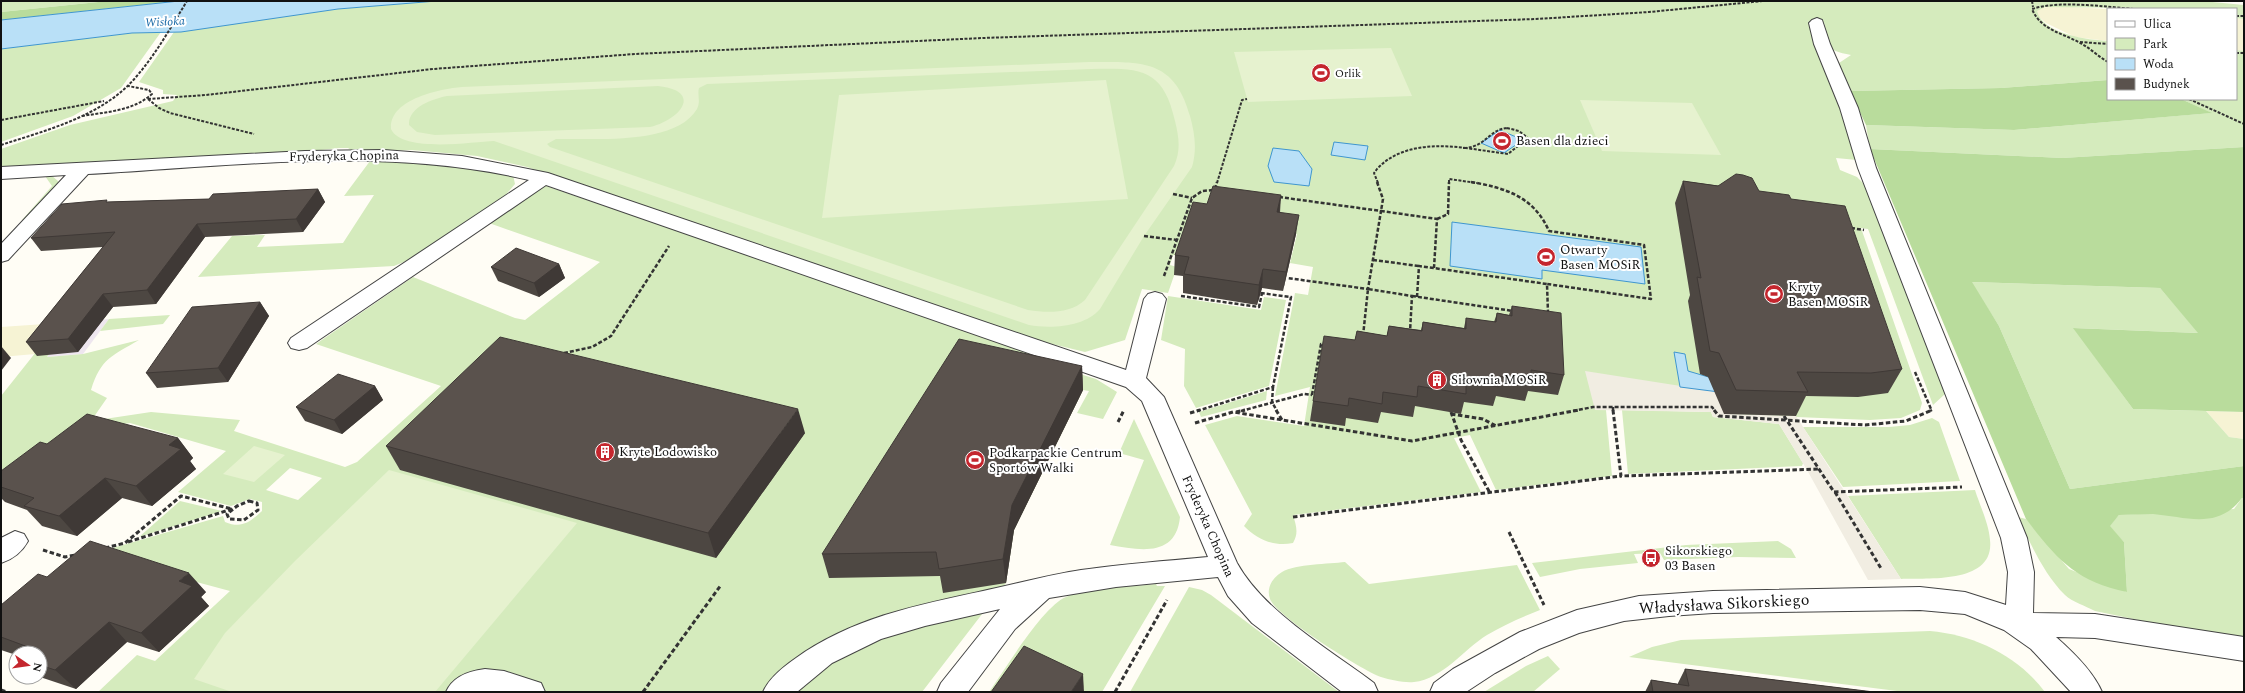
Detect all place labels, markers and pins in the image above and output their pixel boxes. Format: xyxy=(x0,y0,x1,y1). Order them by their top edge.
sports icon: Orlik xyxy=(1310,62,1332,84)
place label: Orlik xyxy=(1335,65,1361,82)
sports icon: Basen dla dzieci xyxy=(1491,130,1513,152)
place label: Basen dla dzieci xyxy=(1516,131,1609,151)
place label: Otwarty Basen MOSiR xyxy=(1560,240,1641,275)
sports icon: Otwarty Basen MOSiR xyxy=(1535,246,1557,268)
place label: Kryty Basen MOSiR xyxy=(1788,277,1869,312)
sports icon: Kryty Basen MOSiR xyxy=(1763,283,1785,305)
building icon: Siłownia MOSiR xyxy=(1426,369,1448,391)
place label: Siłownia MOSiR xyxy=(1451,370,1547,390)
building icon: Kryte Lodowisko xyxy=(594,441,616,463)
place label: Kryte Lodowisko xyxy=(619,442,717,462)
place label: Podkarpackie Centrum Sportów Walki xyxy=(989,443,1122,478)
sports icon: Podkarpackie Centrum Sportów Walki xyxy=(964,449,986,471)
place label: Sikorskiego 03 Basen xyxy=(1665,541,1732,576)
bus stop icon: Sikorskiego 03 Basen xyxy=(1640,547,1662,569)

